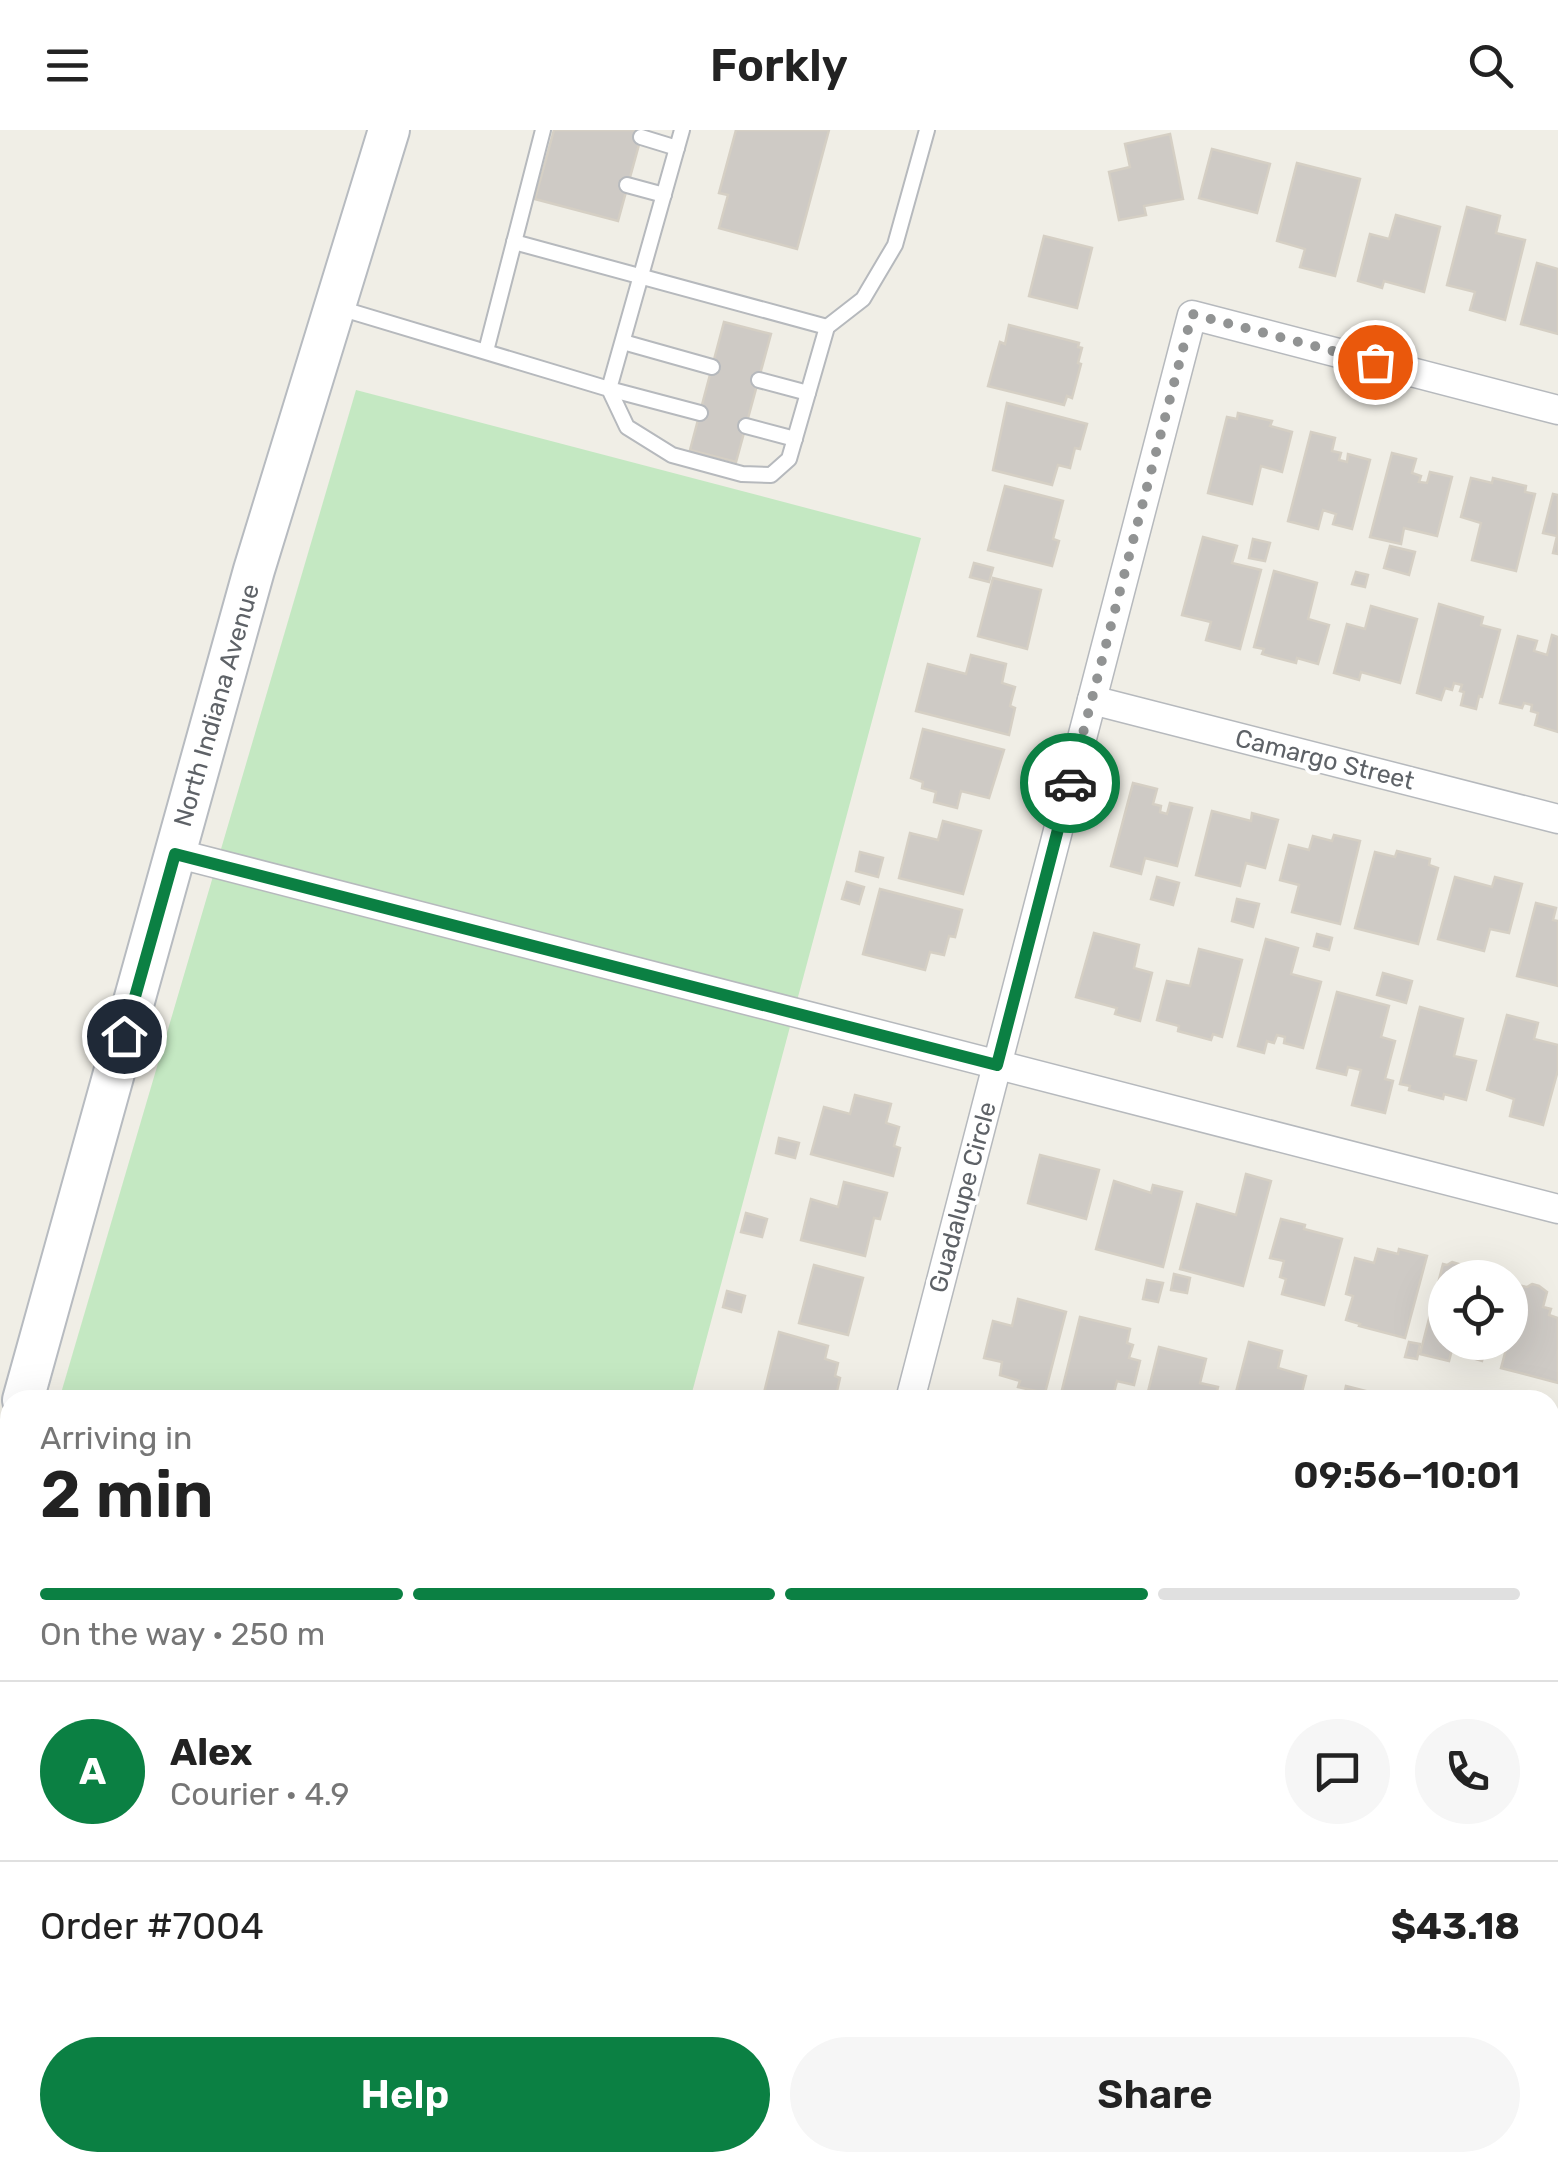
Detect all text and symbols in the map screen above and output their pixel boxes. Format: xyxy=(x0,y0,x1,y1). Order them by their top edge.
icon: menu xyxy=(40,38,95,93)
icon: search xyxy=(1463,38,1518,93)
text: Forkly xyxy=(710,39,848,92)
pin xyxy=(1333,320,1418,405)
icon: bag xyxy=(1348,335,1403,390)
street label: North Indiana Avenue xyxy=(168,580,265,830)
street label: Camargo Street xyxy=(1232,723,1418,796)
courier xyxy=(1020,733,1120,833)
icon: car xyxy=(1043,756,1098,811)
pin xyxy=(82,994,167,1079)
icon: home xyxy=(97,1009,152,1064)
street label: Guadalupe Circle xyxy=(923,1098,1002,1296)
map controls xyxy=(1428,1260,1528,1360)
button: locate xyxy=(1428,1260,1528,1360)
text: Arriving in xyxy=(40,1419,192,1457)
text: 09:56–10:01 xyxy=(1293,1452,1520,1498)
text: 2 min xyxy=(40,1456,214,1533)
text: On the way · 250 m xyxy=(40,1615,325,1653)
button: chat xyxy=(1285,1719,1390,1824)
button: phone xyxy=(1415,1719,1520,1824)
text: Alex xyxy=(170,1729,252,1775)
text: A xyxy=(79,1748,106,1794)
text: Courier · 4.9 xyxy=(170,1775,349,1813)
text: Order #7004 xyxy=(40,1903,264,1949)
text: $43.18 xyxy=(1391,1903,1520,1949)
button: Help xyxy=(40,2037,770,2152)
button: Share xyxy=(790,2037,1520,2152)

